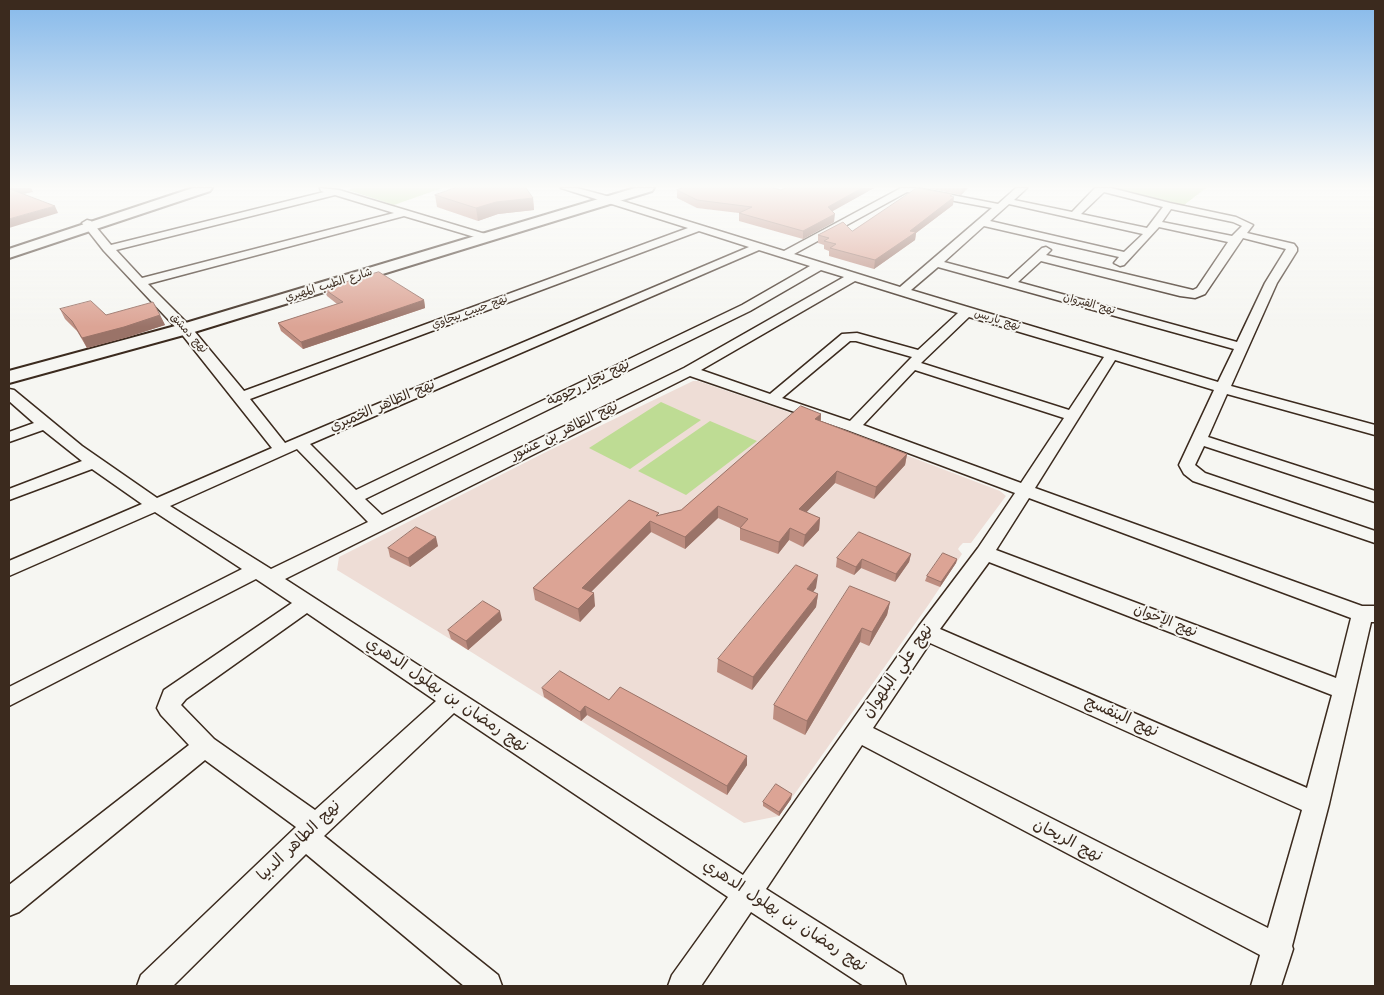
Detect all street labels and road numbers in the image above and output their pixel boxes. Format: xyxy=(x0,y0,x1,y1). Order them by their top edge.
street label: شارع الطيب المهيري xyxy=(284,266,374,306)
street label: نهج القيروان xyxy=(1061,292,1117,318)
street label: نهج حبيب بيجاوي xyxy=(430,293,510,333)
street label: نهج باريس xyxy=(972,308,1022,334)
street label: نهج دمشق xyxy=(167,311,209,357)
street label: نهج نجار رحومة xyxy=(545,357,633,411)
street label: نهج الطاهر الخميري xyxy=(328,377,438,437)
street label: نهج الطاهر بن عشور xyxy=(509,399,621,465)
street label: نهج الإخوان xyxy=(1131,602,1199,642)
street label: نهج علي البلهوان xyxy=(860,621,938,723)
street label: نهج رمضان بن بهلول الدهري xyxy=(361,635,531,757)
street label: نهج البنفسج xyxy=(1081,693,1161,743)
street label: نهج الطاهر الدبيا xyxy=(254,798,346,886)
street label: نهج الريحان xyxy=(1029,816,1105,868)
street label: نهج رمضان بن بهلول الدهري xyxy=(698,857,870,977)

